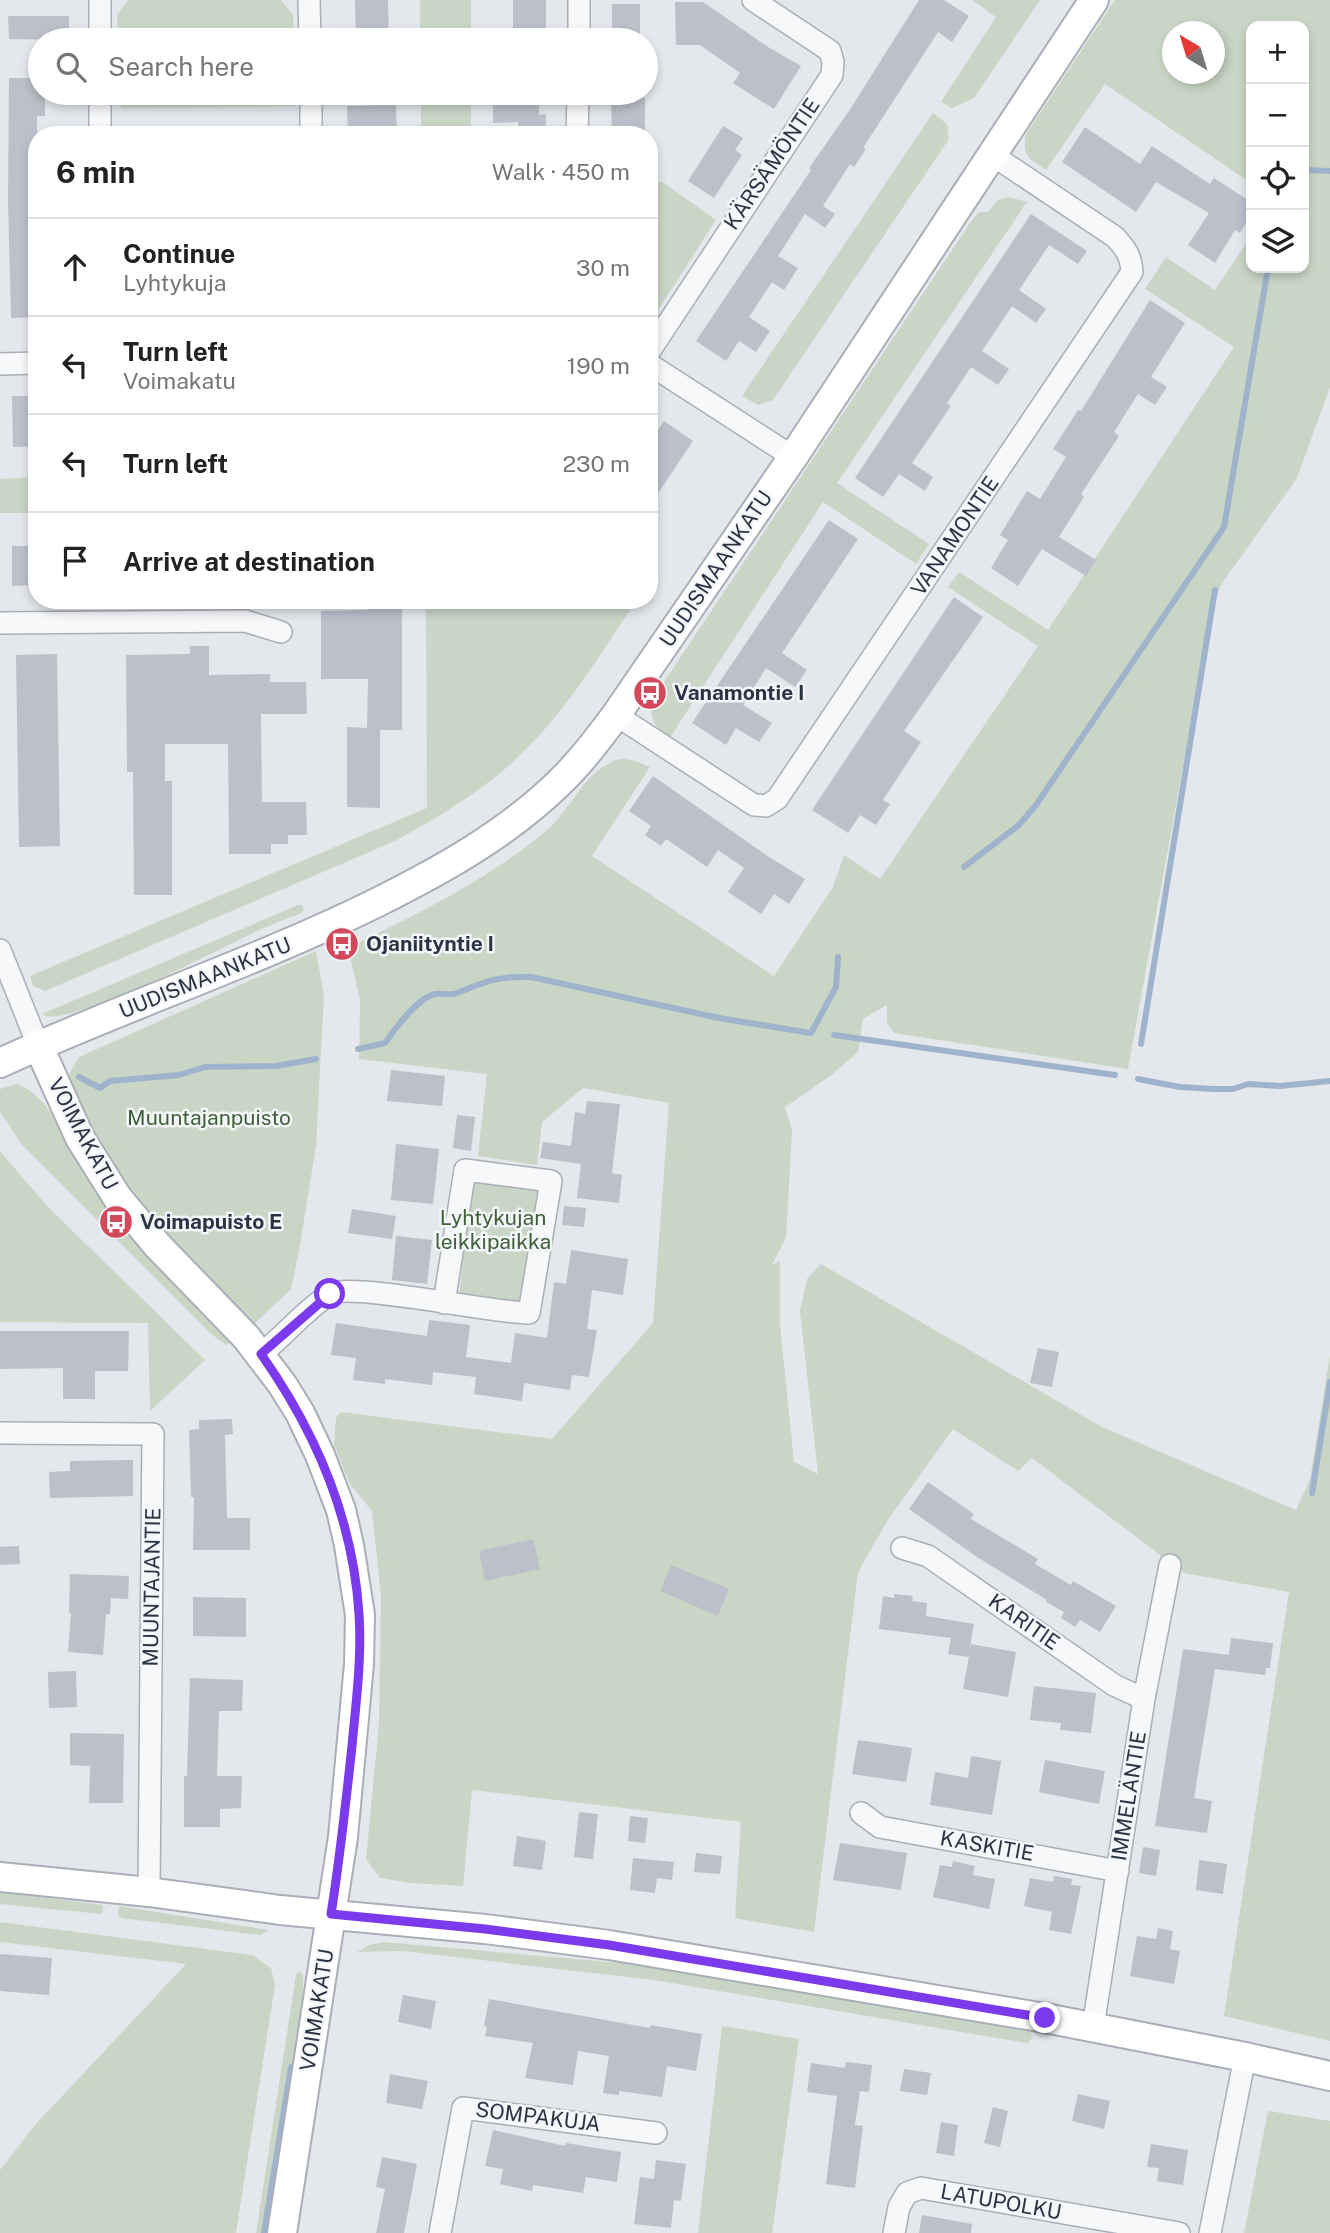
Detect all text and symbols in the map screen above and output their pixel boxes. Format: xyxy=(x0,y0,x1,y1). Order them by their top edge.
north arrow xyxy=(1162,21,1225,84)
map controls xyxy=(1246,21,1309,273)
button: + xyxy=(1246,21,1309,84)
search box xyxy=(28,28,658,105)
icon: search xyxy=(52,48,90,86)
text: Search here xyxy=(108,51,254,82)
button: − xyxy=(1246,84,1309,147)
street label: KÄRSÄMÖNTIE xyxy=(718,93,825,234)
button: locate xyxy=(1246,147,1309,210)
text: 6 min xyxy=(56,154,135,190)
text: Walk · 450 m xyxy=(492,158,630,185)
button: layers xyxy=(1246,210,1309,273)
text: Continue xyxy=(123,238,235,269)
icon: ahead xyxy=(56,248,94,286)
text: 30 m xyxy=(576,254,630,281)
text: Lyhtykuja xyxy=(123,269,226,296)
text: Turn left xyxy=(123,336,228,367)
icon: left xyxy=(56,346,94,384)
text: 190 m xyxy=(567,352,630,379)
text: Voimakatu xyxy=(123,367,236,394)
icon: left xyxy=(56,444,94,482)
text: Turn left xyxy=(123,448,228,479)
text: 230 m xyxy=(562,450,630,477)
street label: VANAMONTIE xyxy=(905,471,1004,600)
street label: UUDISMAANKATU xyxy=(654,486,777,652)
icon: arrive xyxy=(56,542,94,580)
text: Arrive at destination xyxy=(123,546,375,577)
bus stop icon: Vanamontie I xyxy=(631,674,669,712)
place label: Vanamontie I xyxy=(674,680,804,705)
bus stop icon: Ojaniityntie I xyxy=(323,925,361,963)
place label: Ojaniityntie I xyxy=(366,931,494,956)
street label: UUDISMAANKATU xyxy=(115,932,294,1023)
street label: VOIMAKATU xyxy=(43,1073,123,1194)
park label: Muuntajanpuisto xyxy=(127,1105,291,1130)
bus stop icon: Voimapuisto E xyxy=(97,1203,135,1241)
park label: Lyhtykujan leikkipaikka xyxy=(435,1205,551,1254)
place label: Voimapuisto E xyxy=(140,1209,282,1234)
route start xyxy=(314,1278,345,1309)
street label: MUUNTAJANTIE xyxy=(138,1507,165,1667)
street label: KARITIE xyxy=(984,1588,1065,1655)
street label: IMMELÄNTIE xyxy=(1106,1729,1151,1863)
street label: KASKITIE xyxy=(938,1825,1036,1866)
street label: VOIMAKATU xyxy=(295,1947,339,2073)
route end xyxy=(1029,2002,1060,2033)
street label: SOMPAKUJA xyxy=(474,2096,602,2137)
street label: LATUPOLKU xyxy=(939,2179,1063,2224)

